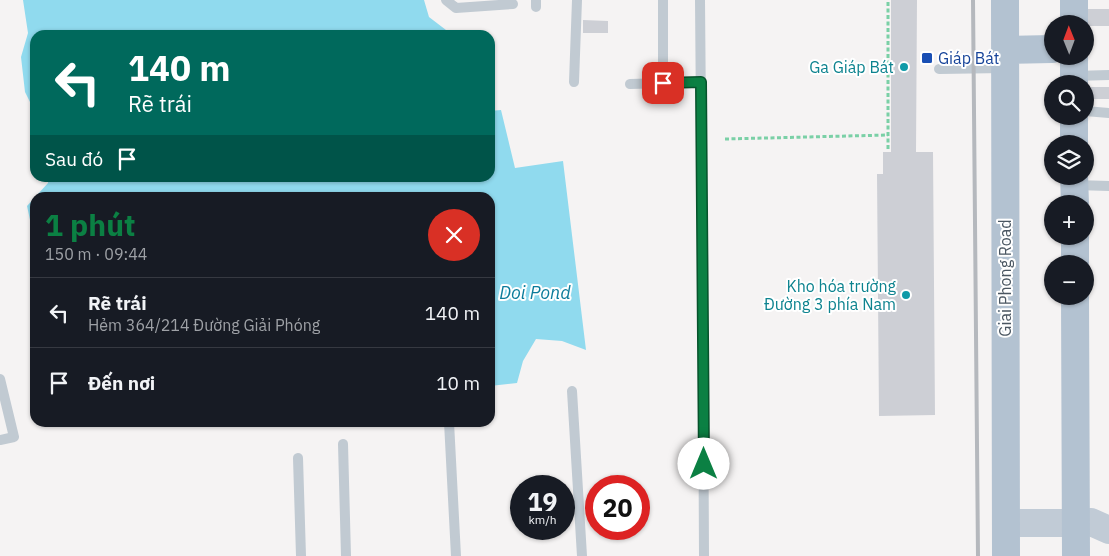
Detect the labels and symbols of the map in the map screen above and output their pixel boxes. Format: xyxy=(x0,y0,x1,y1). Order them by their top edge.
north arrow xyxy=(1044,15,1094,65)
place label: Giáp Bát xyxy=(938,48,999,68)
marker: Giáp Bát xyxy=(920,51,934,65)
place label: Ga Giáp Bát xyxy=(809,57,894,77)
marker: Ga Giáp Bát xyxy=(898,61,910,73)
pin xyxy=(642,62,684,104)
street label: Giai Phong Road xyxy=(995,219,1015,337)
place label: Kho hóa trường Đường 3 phía Nam xyxy=(764,276,897,314)
water label: Doi Pond xyxy=(499,281,571,304)
marker: Kho hóa trường Đường 3 phía Nam xyxy=(900,289,912,301)
position arrow xyxy=(677,437,729,489)
speed limit sign: 20 xyxy=(585,475,650,540)

